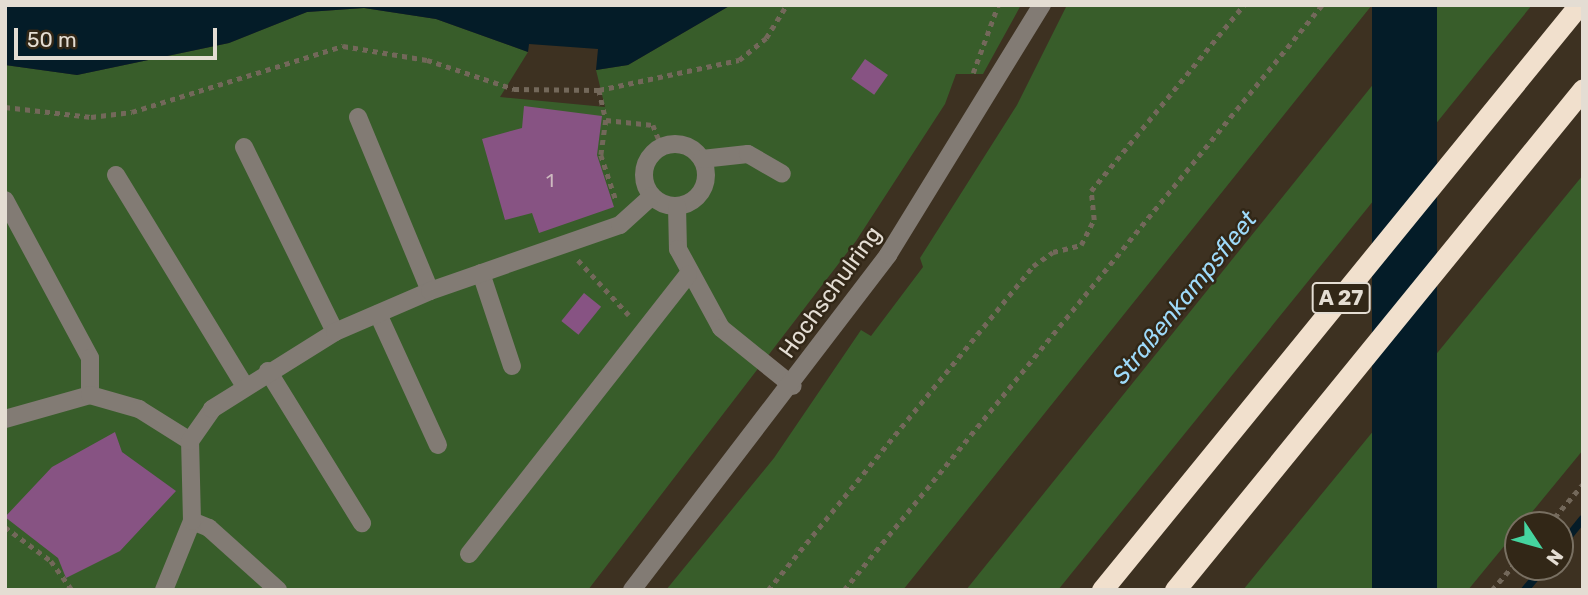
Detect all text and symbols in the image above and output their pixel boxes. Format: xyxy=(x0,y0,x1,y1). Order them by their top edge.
scale bar xyxy=(18,14,220,58)
text: 50 m xyxy=(27,27,77,52)
house number: 1 xyxy=(546,170,554,192)
water label: Straßenkampsfleet xyxy=(1107,206,1263,390)
street label: Hochschulring xyxy=(773,221,887,363)
road number: A 27 xyxy=(1311,280,1371,316)
north arrow xyxy=(1504,511,1574,581)
text: N xyxy=(1541,545,1568,570)

